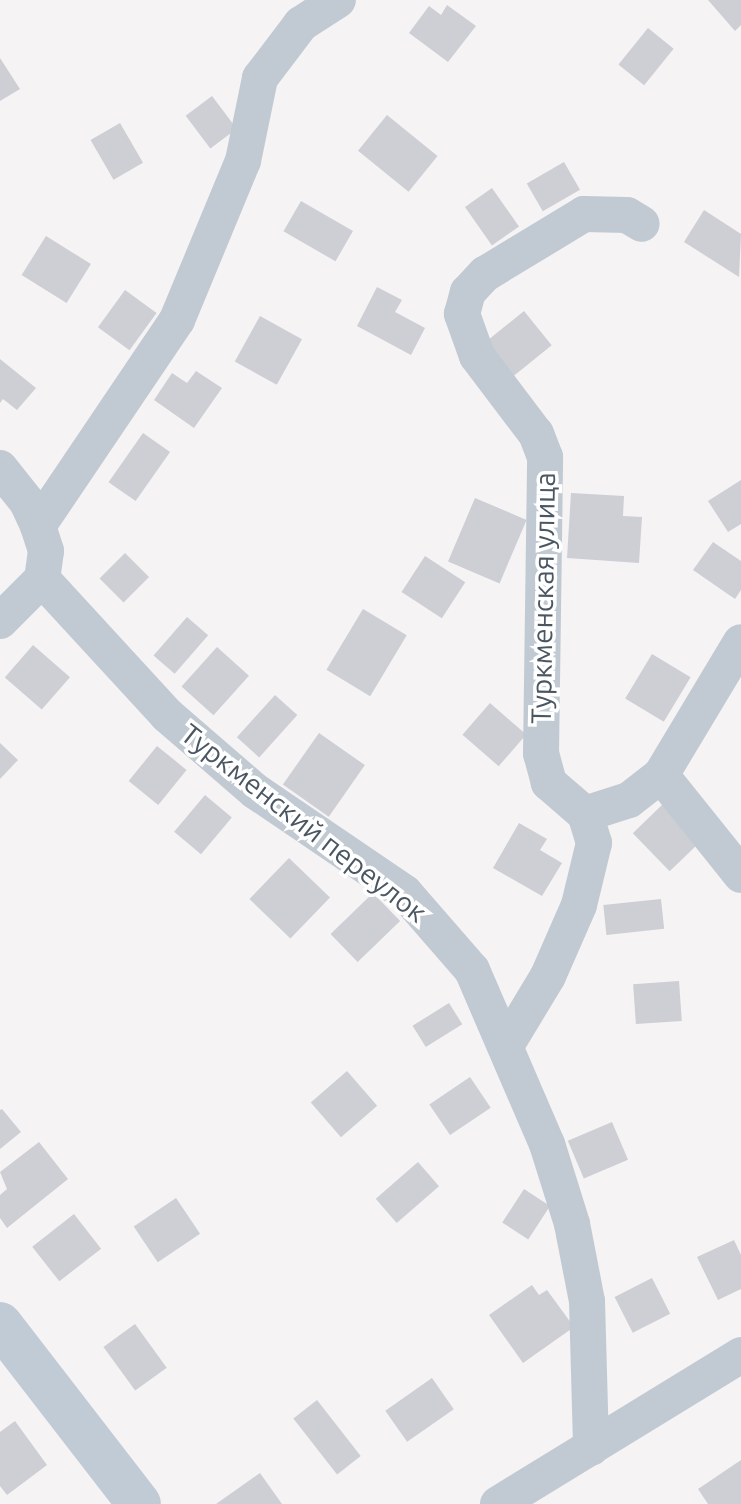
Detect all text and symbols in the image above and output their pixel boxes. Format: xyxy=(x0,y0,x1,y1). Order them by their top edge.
street label: Туркменская улица xyxy=(524,472,562,724)
street label: Туркменский переулок xyxy=(175,717,433,929)

